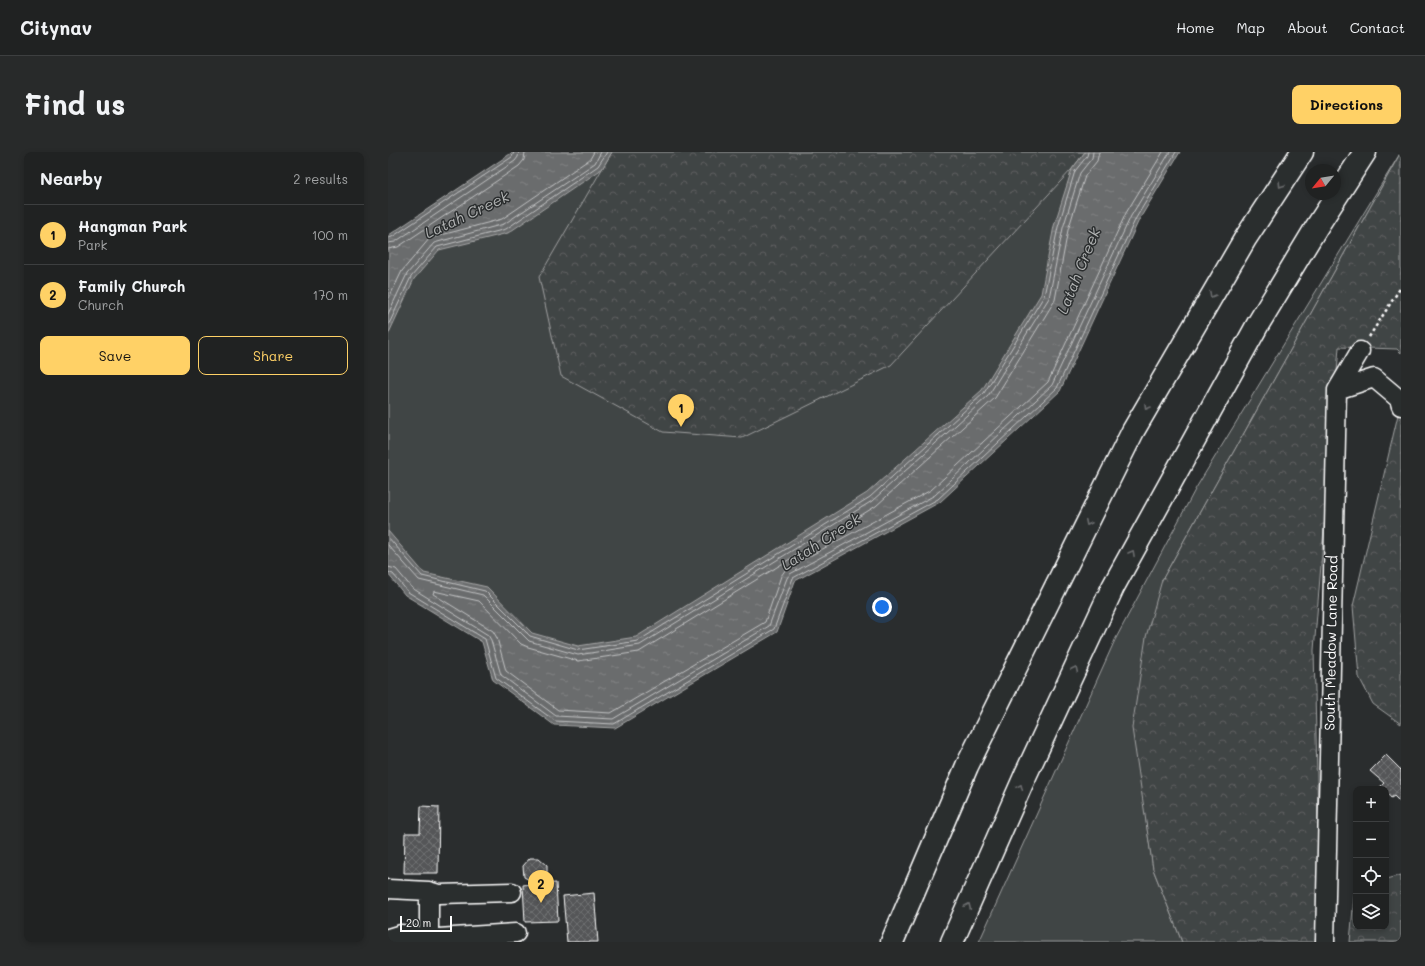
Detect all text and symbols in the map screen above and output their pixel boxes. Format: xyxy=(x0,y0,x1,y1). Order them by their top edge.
text: Citynav xyxy=(20,15,92,40)
text: Home xyxy=(1176,18,1214,37)
text: Map xyxy=(1236,18,1265,37)
text: About xyxy=(1287,18,1328,37)
text: Contact xyxy=(1350,18,1405,37)
button: Directions xyxy=(1292,85,1401,124)
text: Find us xyxy=(24,86,125,122)
north arrow xyxy=(1305,164,1341,200)
text: Nearby xyxy=(40,167,102,189)
text: 2 results xyxy=(293,170,348,187)
one-way arrow xyxy=(1279,180,1286,187)
water label: Latah Creek xyxy=(421,185,513,242)
text: Hangman Park xyxy=(78,216,187,236)
water label: Latah Creek xyxy=(1052,224,1105,317)
text: 1 xyxy=(50,226,56,243)
text: 100 m xyxy=(312,226,348,243)
text: Park xyxy=(78,236,107,253)
text: Family Church xyxy=(78,276,185,296)
text: 2 xyxy=(49,286,57,303)
text: 170 m xyxy=(312,286,348,303)
one-way arrow xyxy=(1210,291,1217,298)
text: Church xyxy=(78,296,123,313)
button: Save xyxy=(40,336,190,375)
button: Share xyxy=(198,336,348,375)
pin: 1 xyxy=(668,394,694,427)
one-way arrow xyxy=(1145,403,1152,411)
water label: Latah Creek xyxy=(777,507,865,574)
one-way arrow xyxy=(1085,519,1093,526)
one-way arrow xyxy=(1128,550,1135,557)
street label: South Meadow Lane Road xyxy=(1319,555,1342,731)
your location xyxy=(872,597,892,617)
one-way arrow xyxy=(1070,666,1078,674)
one-way arrow xyxy=(1015,784,1023,791)
map controls xyxy=(1353,786,1389,930)
button: + xyxy=(1353,786,1389,822)
button: − xyxy=(1353,822,1389,858)
button: locate xyxy=(1353,858,1389,894)
pin: 2 xyxy=(528,870,554,903)
button: layers xyxy=(1353,894,1389,930)
one-way arrow xyxy=(963,903,971,911)
scale bar xyxy=(400,914,452,933)
text: 20 m xyxy=(406,915,431,930)

